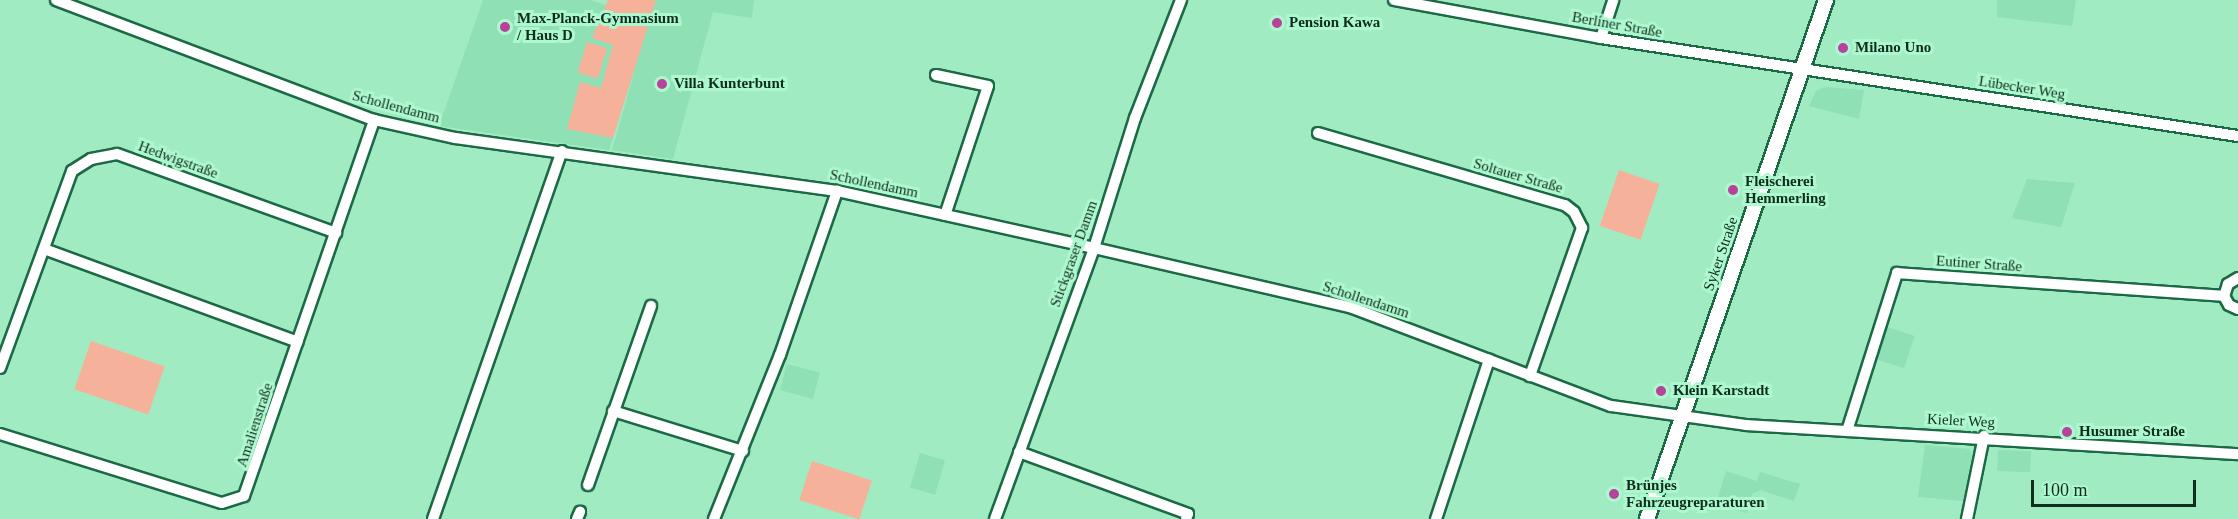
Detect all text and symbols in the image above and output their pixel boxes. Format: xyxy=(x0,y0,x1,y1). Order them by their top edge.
street label: Berliner Straße xyxy=(1571,8,1663,42)
place label: Max-Planck-Gymnasium / Haus D xyxy=(517,9,679,44)
place label: Pension Kawa xyxy=(1289,14,1380,32)
marker: Pension Kawa xyxy=(1270,16,1284,30)
marker: Max-Planck-Gymnasium / Haus D xyxy=(498,20,512,34)
place label: Milano Uno xyxy=(1855,39,1931,57)
marker: Milano Uno xyxy=(1836,41,1850,55)
street label: Lübecker Weg xyxy=(1977,72,2067,104)
place label: Villa Kunterbunt xyxy=(674,75,785,93)
marker: Villa Kunterbunt xyxy=(655,77,669,91)
street label: Schollendamm xyxy=(350,87,442,127)
street label: Hedwigstraße xyxy=(136,137,220,183)
street label: Soltauer Straße xyxy=(1471,155,1565,197)
street label: Schollendamm xyxy=(828,166,920,202)
place label: Fleischerei Hemmerling xyxy=(1745,172,1826,207)
marker: Fleischerei Hemmerling xyxy=(1726,183,1740,197)
street label: Stickgraser Damm xyxy=(1046,198,1102,310)
street label: Syker Straße xyxy=(1700,215,1742,293)
street label: Eutiner Straße xyxy=(1935,252,2023,276)
street label: Schollendamm xyxy=(1320,278,1412,322)
street label: Amalienstraße xyxy=(233,381,277,469)
place label: Klein Karstadt xyxy=(1673,382,1769,400)
marker: Klein Karstadt xyxy=(1654,384,1668,398)
street label: Kieler Weg xyxy=(1926,410,1996,432)
place label: Husumer Straße xyxy=(2079,423,2185,441)
marker: Husumer Straße xyxy=(2060,425,2074,439)
scale bar xyxy=(2034,468,2199,506)
place label: Brünjes Fahrzeugreparaturen xyxy=(1626,476,1765,511)
text: 100 m xyxy=(2042,480,2088,500)
marker: Brünjes Fahrzeugreparaturen xyxy=(1607,487,1621,501)

